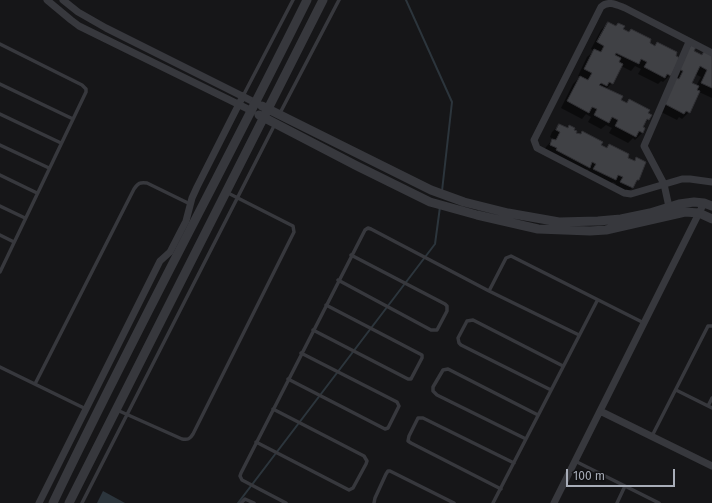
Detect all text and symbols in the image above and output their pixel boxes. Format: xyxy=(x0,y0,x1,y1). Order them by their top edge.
scale bar xyxy=(568,461,677,487)
text: 100 m xyxy=(573,469,605,483)

